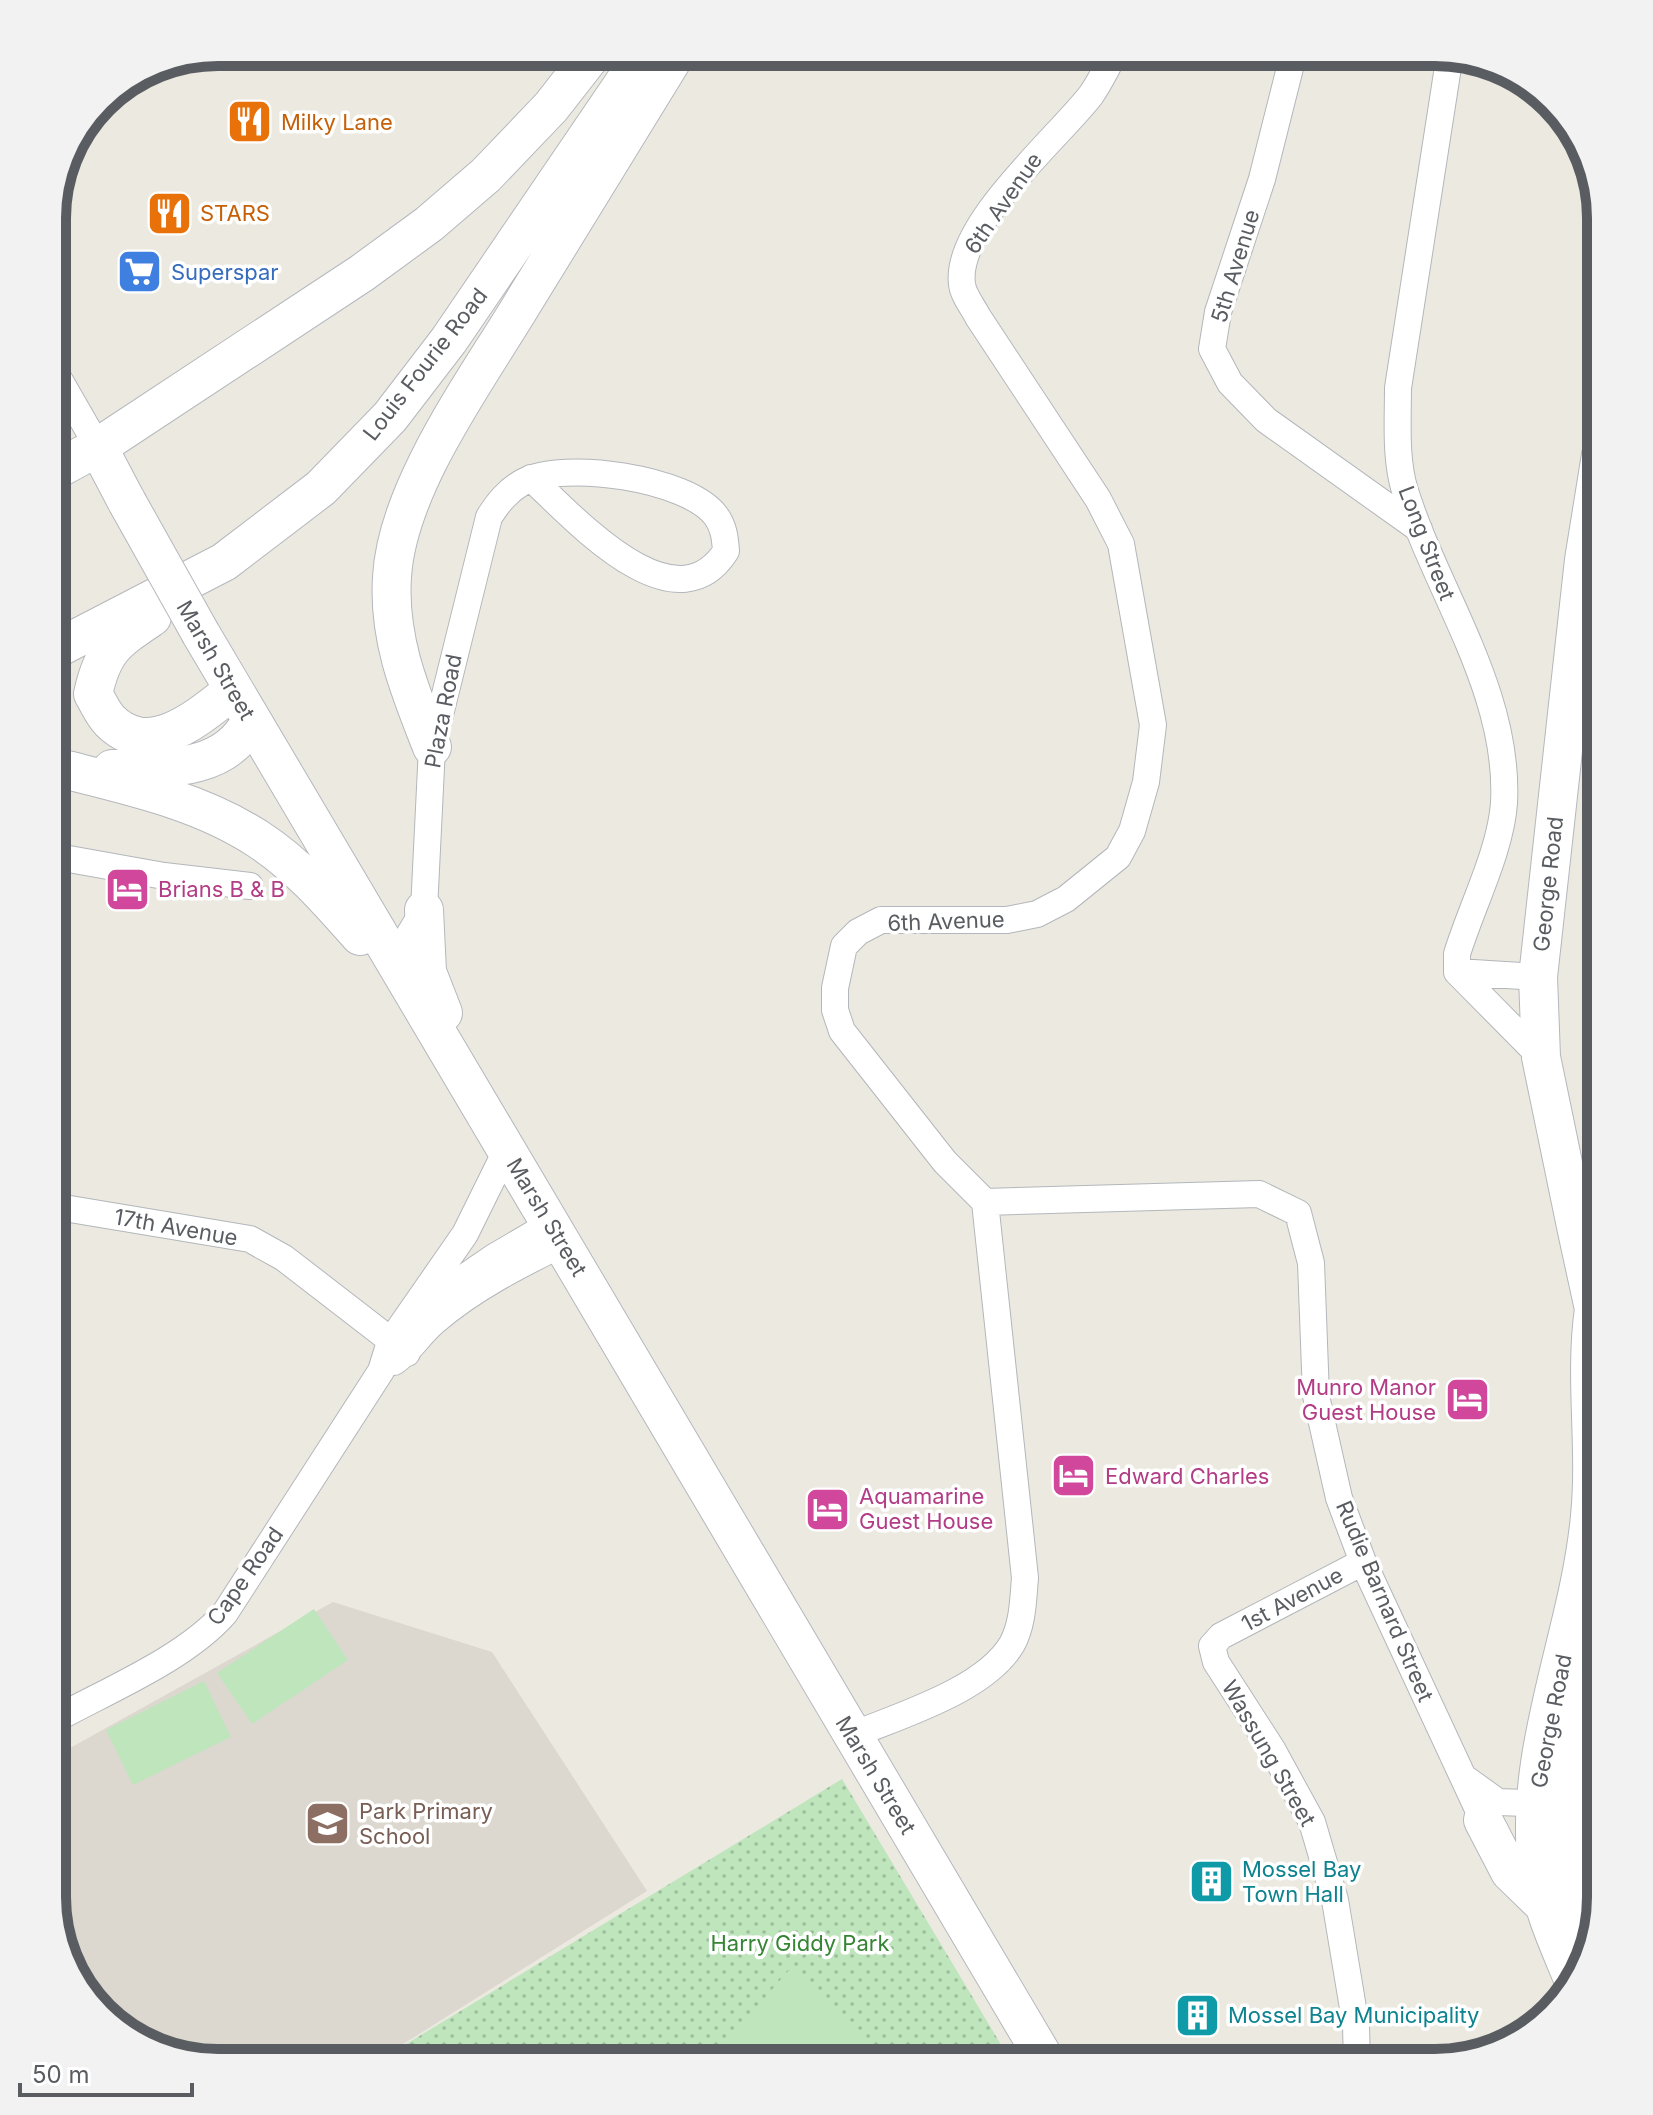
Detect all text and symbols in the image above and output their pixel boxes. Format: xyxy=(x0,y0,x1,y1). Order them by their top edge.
restaurant icon: Milky Lane xyxy=(226,98,274,146)
place label: Milky Lane xyxy=(281,109,393,135)
street label: 6th Avenue xyxy=(959,147,1047,259)
restaurant icon: STARS xyxy=(145,189,193,237)
place label: STARS xyxy=(200,200,270,226)
street label: 5th Avenue xyxy=(1205,206,1265,326)
supermarket icon: Superspar xyxy=(116,248,164,296)
place label: Superspar xyxy=(171,259,279,285)
street label: Louis Fourie Road xyxy=(357,283,493,445)
street label: Long Street xyxy=(1393,482,1461,604)
street label: Marsh Street xyxy=(171,596,261,724)
street label: Plaza Road xyxy=(419,652,467,770)
street label: George Road xyxy=(1528,815,1568,953)
hotel icon: Brians B & B xyxy=(103,865,151,913)
place label: Brians B & B xyxy=(158,876,285,902)
street label: 6th Avenue xyxy=(887,906,1005,936)
street label: Marsh Street xyxy=(502,1153,592,1281)
street label: 17th Avenue xyxy=(112,1203,240,1251)
place label: Munro Manor Guest House xyxy=(1296,1374,1436,1425)
hotel icon: Munro Manor Guest House xyxy=(1443,1376,1491,1424)
hotel icon: Edward Charles xyxy=(1050,1452,1098,1500)
place label: Edward Charles xyxy=(1105,1463,1269,1489)
place label: Aquamarine Guest House xyxy=(859,1483,993,1534)
hotel icon: Aquamarine Guest House xyxy=(804,1485,852,1533)
street label: Rudie Barnard Street xyxy=(1331,1497,1439,1705)
street label: Cape Road xyxy=(202,1522,288,1630)
street label: 1st Avenue xyxy=(1237,1561,1347,1637)
street label: George Road xyxy=(1525,1652,1577,1790)
street label: Wassung Street xyxy=(1217,1676,1321,1830)
street label: Marsh Street xyxy=(831,1711,921,1839)
place label: Park Primary School xyxy=(359,1798,493,1849)
school or university icon: Park Primary School xyxy=(304,1800,352,1848)
place label: Mossel Bay Town Hall xyxy=(1242,1856,1361,1907)
building icon: Mossel Bay Town Hall xyxy=(1187,1858,1235,1906)
park label: Harry Giddy Park xyxy=(711,1930,889,1956)
building icon: Mossel Bay Municipality xyxy=(1173,1991,1221,2039)
place label: Mossel Bay Municipality xyxy=(1228,2002,1479,2028)
scale bar xyxy=(20,2047,192,2097)
text: 50 m xyxy=(32,2060,90,2089)

